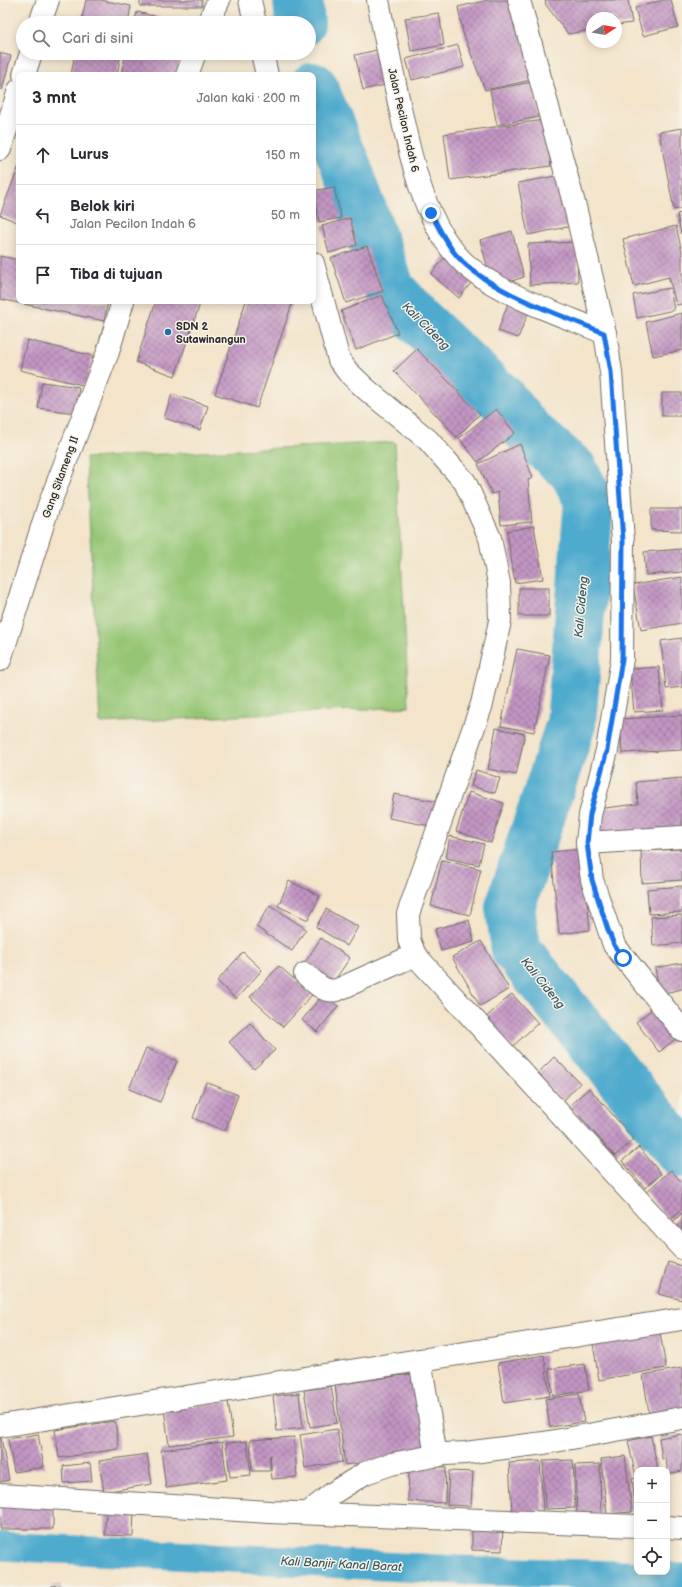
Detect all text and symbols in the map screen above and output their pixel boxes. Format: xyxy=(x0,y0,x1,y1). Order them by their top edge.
north arrow xyxy=(586,12,622,48)
search box xyxy=(16,16,316,60)
icon: search xyxy=(30,27,52,49)
text: Cari di sini xyxy=(62,29,133,48)
street label: Jalan Pecilon Indah 6 xyxy=(385,67,422,174)
text: 3 mnt xyxy=(32,88,76,108)
text: Jalan kaki · 200 m xyxy=(196,90,300,106)
icon: ahead xyxy=(32,144,54,166)
text: Lurus xyxy=(70,145,109,164)
text: 150 m xyxy=(266,147,300,163)
text: Belok kiri xyxy=(70,197,135,216)
icon: left xyxy=(32,204,54,226)
route end xyxy=(422,204,440,222)
text: 50 m xyxy=(271,207,300,223)
text: Jalan Pecilon Indah 6 xyxy=(70,216,196,232)
icon: arrive xyxy=(32,264,54,286)
text: Tiba di tujuan xyxy=(70,265,163,284)
water label: Kali Cideng xyxy=(399,299,453,354)
place label: SDN 2 Sutawinangun xyxy=(176,320,246,346)
marker: SDN 2 Sutawinangun xyxy=(163,327,173,337)
street label: Gang Sitameng II xyxy=(40,434,82,520)
water label: Kali Cideng xyxy=(571,576,592,638)
route start xyxy=(614,949,632,967)
water label: Kali Cideng xyxy=(517,955,568,1012)
map controls xyxy=(634,1467,670,1575)
button: + xyxy=(634,1467,670,1503)
button: − xyxy=(634,1503,670,1539)
button: locate xyxy=(634,1539,670,1575)
water label: Kali Banjir Kanal Barat xyxy=(280,1554,402,1575)

